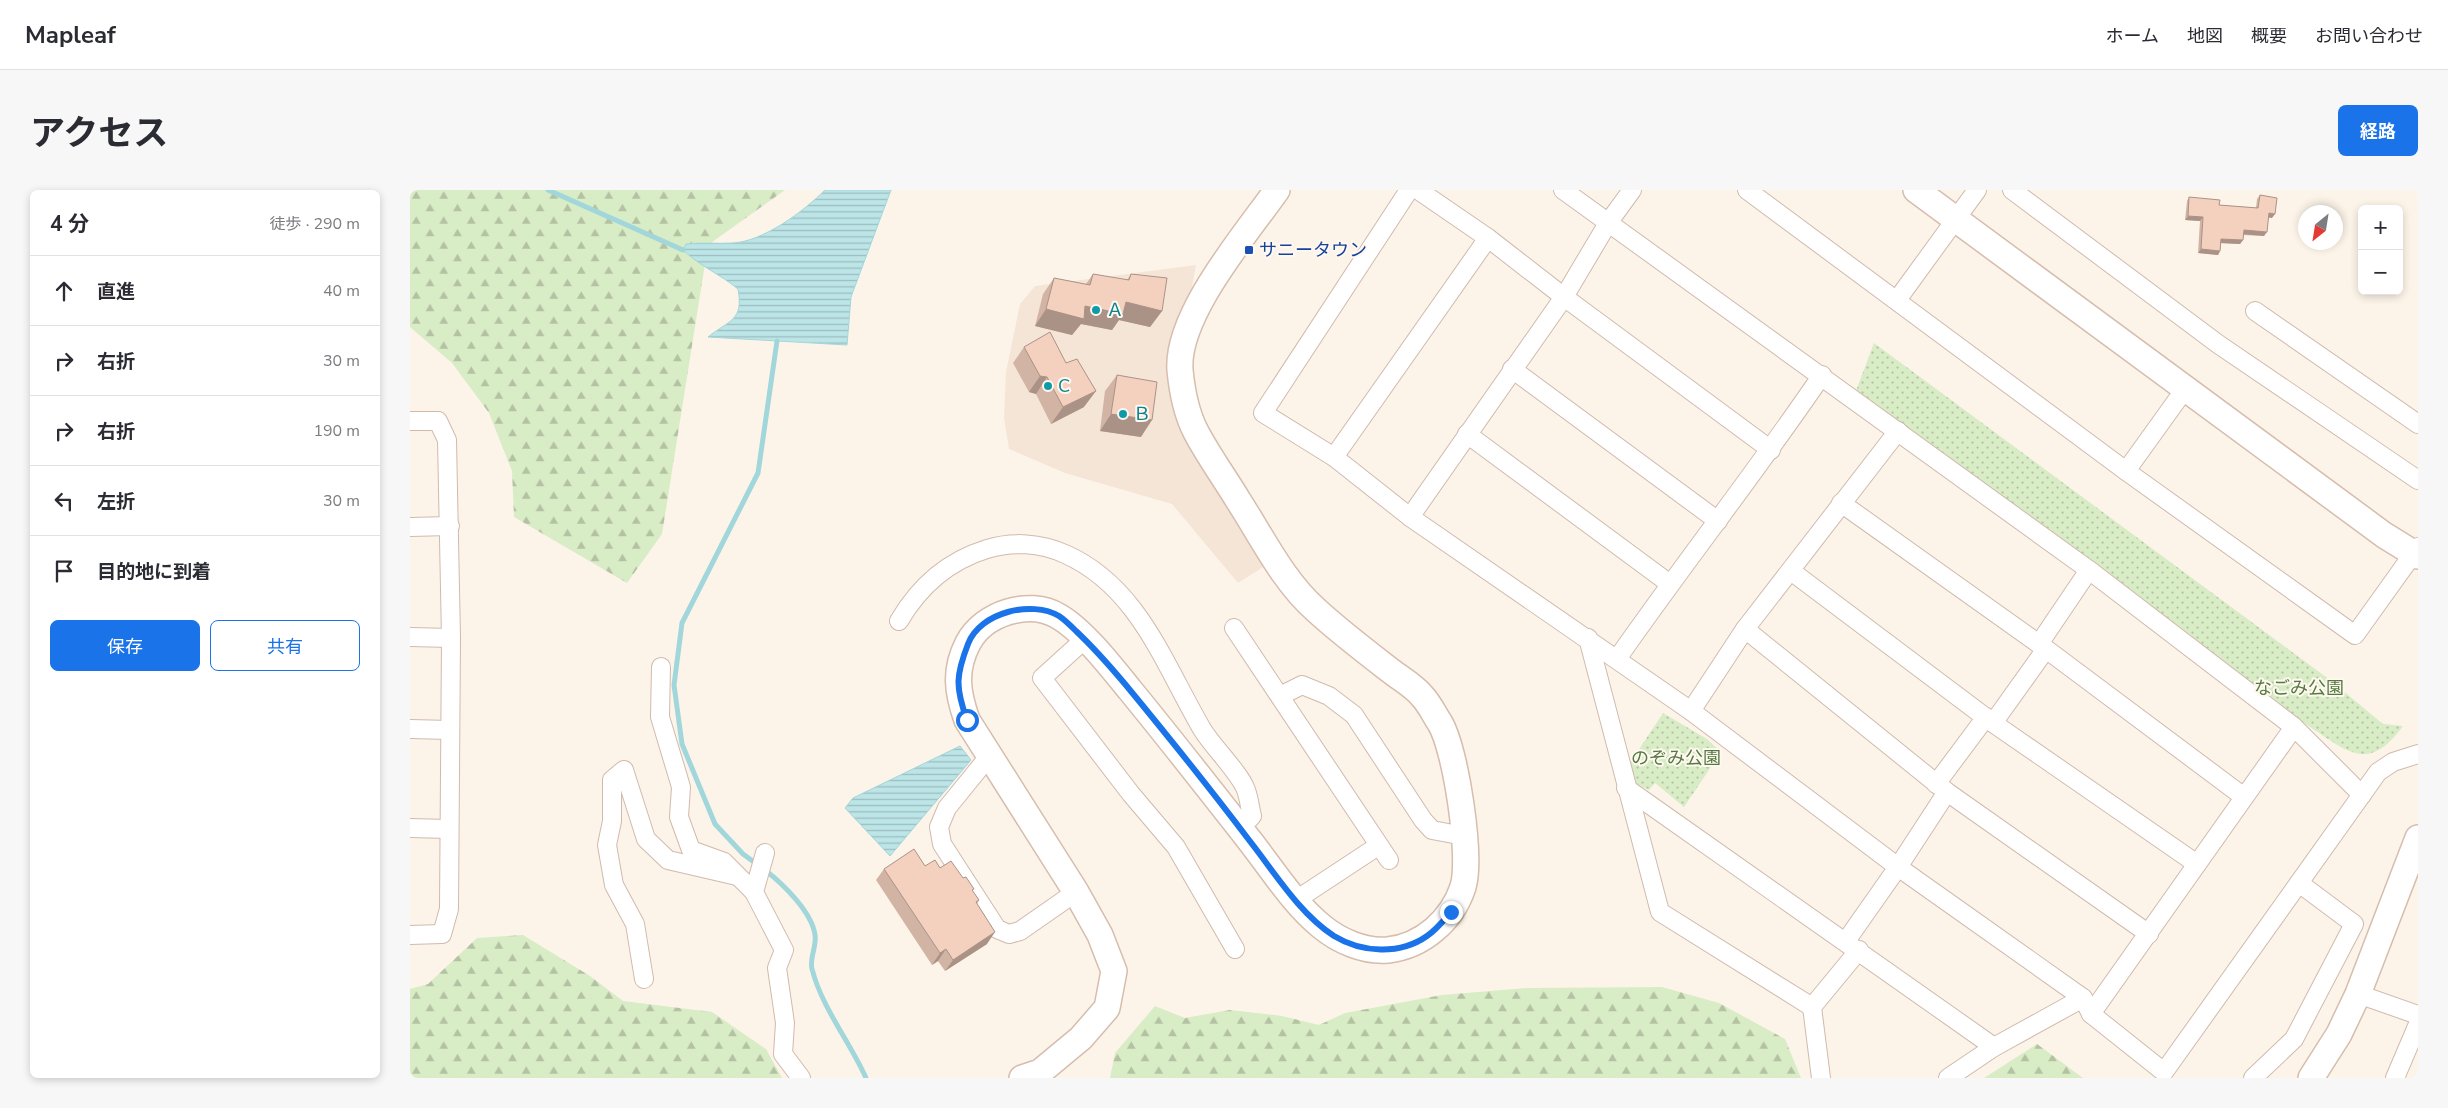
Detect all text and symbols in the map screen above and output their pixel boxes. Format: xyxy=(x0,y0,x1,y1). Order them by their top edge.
text: Mapleaf xyxy=(25,19,116,51)
text: ホーム xyxy=(2106,24,2159,48)
text: 地図 xyxy=(2187,24,2223,48)
text: 概要 xyxy=(2251,24,2287,48)
text: お問い合わせ xyxy=(2315,24,2423,48)
button: 経路 xyxy=(2338,105,2418,156)
text: アクセス xyxy=(30,110,168,157)
north arrow xyxy=(2298,205,2343,250)
map controls xyxy=(2358,205,2403,295)
button: + xyxy=(2358,205,2403,250)
text: 4 分 xyxy=(50,210,89,238)
text: 徒歩 · 290 m xyxy=(270,213,360,235)
place label: サニータウン xyxy=(1259,238,1367,262)
marker: サニータウン xyxy=(1243,244,1255,256)
button: − xyxy=(2358,250,2403,295)
icon: ahead xyxy=(50,277,78,305)
text: 直進 xyxy=(97,279,135,305)
text: 40 m xyxy=(323,280,360,302)
place label: Ａ xyxy=(1106,298,1124,322)
marker: Ａ xyxy=(1090,304,1102,316)
icon: right xyxy=(50,347,78,375)
text: 右折 xyxy=(97,349,135,375)
text: 30 m xyxy=(323,350,360,372)
place label: C xyxy=(1058,374,1070,398)
marker: C xyxy=(1042,380,1054,392)
place label: Ｂ xyxy=(1133,402,1151,426)
marker: Ｂ xyxy=(1117,408,1129,420)
icon: right xyxy=(50,417,78,445)
text: 右折 xyxy=(97,419,135,445)
text: 190 m xyxy=(313,420,360,442)
icon: left xyxy=(50,487,78,515)
text: 左折 xyxy=(97,489,135,515)
text: 30 m xyxy=(323,490,360,512)
icon: arrive xyxy=(50,557,78,585)
text: 目的地に到着 xyxy=(97,559,211,585)
button: 保存 xyxy=(50,620,200,671)
button: 共有 xyxy=(210,620,360,671)
park label: なごみ公園 xyxy=(2254,676,2344,700)
route start xyxy=(956,709,979,732)
park label: のぞみ公園 xyxy=(1631,746,1721,770)
route end xyxy=(1440,901,1463,924)

